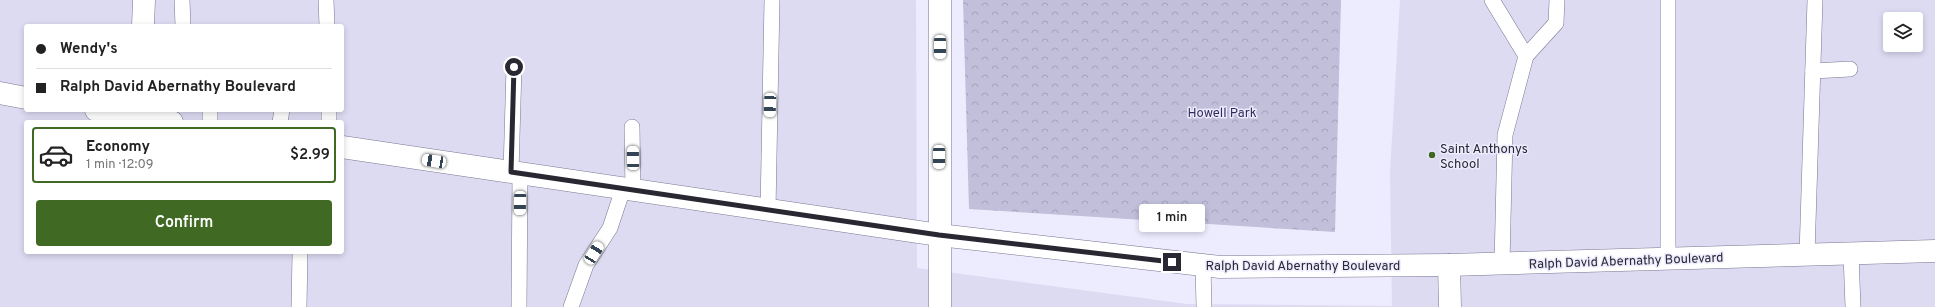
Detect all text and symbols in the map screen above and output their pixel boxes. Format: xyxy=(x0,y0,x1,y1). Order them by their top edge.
map controls xyxy=(1883,12,1923,52)
button: layers xyxy=(1883,12,1923,52)
car xyxy=(934,35,946,59)
text: Wendy's xyxy=(60,40,118,59)
route start xyxy=(505,58,523,76)
text: Ralph David Abernathy Boulevard xyxy=(60,78,296,97)
car xyxy=(764,93,776,117)
park label: Howell Park xyxy=(1187,106,1257,122)
icon: car xyxy=(38,137,74,173)
text: Economy xyxy=(86,138,150,157)
place label: Saint Anthonys School xyxy=(1440,142,1528,173)
car xyxy=(933,145,945,169)
text: $2.99 xyxy=(290,146,330,165)
car xyxy=(627,146,639,170)
marker: Saint Anthonys School xyxy=(1427,150,1437,160)
car xyxy=(421,153,447,169)
text: 1 min · 12:09 xyxy=(86,157,153,173)
car xyxy=(514,191,526,215)
button: Confirm xyxy=(36,200,332,246)
callout: 1 min xyxy=(1139,204,1205,232)
text: 1 min xyxy=(1157,210,1187,226)
car xyxy=(583,240,605,266)
street label: Ralph David Abernathy Boulevard xyxy=(1528,251,1724,273)
route end xyxy=(1163,253,1181,271)
street label: Ralph David Abernathy Boulevard xyxy=(1206,259,1400,275)

